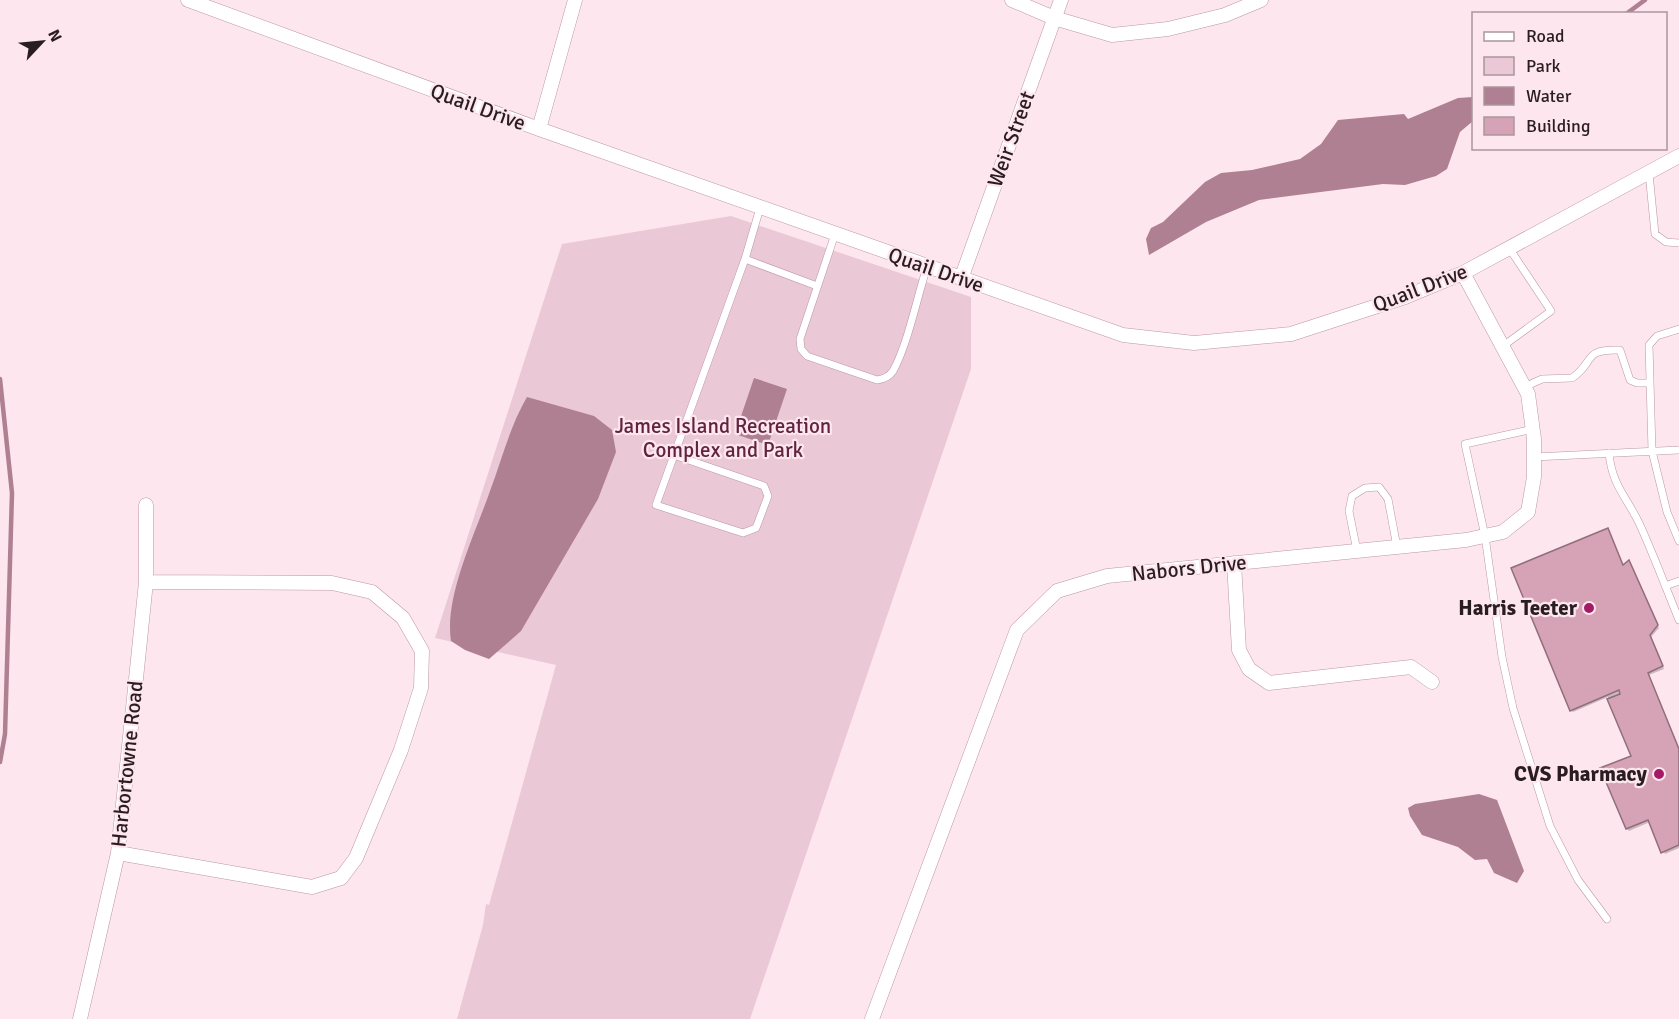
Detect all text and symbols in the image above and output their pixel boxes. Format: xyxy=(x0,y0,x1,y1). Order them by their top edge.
north arrow xyxy=(12,12,72,72)
legend xyxy=(1472,12,1667,150)
text: Road xyxy=(1526,25,1565,47)
text: N xyxy=(43,26,66,45)
text: Park xyxy=(1526,55,1561,77)
street label: Quail Drive xyxy=(427,78,529,136)
text: Water xyxy=(1526,85,1572,107)
street label: Weir Street xyxy=(982,87,1040,191)
text: Building xyxy=(1526,115,1590,137)
street label: Quail Drive xyxy=(885,242,987,298)
street label: Quail Drive xyxy=(1369,258,1471,318)
park label: James Island Recreation Complex and Park xyxy=(615,413,831,463)
street label: Nabors Drive xyxy=(1130,549,1248,587)
place label: Harris Teeter xyxy=(1458,595,1578,621)
marker: Harris Teeter xyxy=(1582,601,1596,615)
street label: Harbortowne Road xyxy=(105,679,149,849)
place label: CVS Pharmacy xyxy=(1514,761,1648,787)
marker: CVS Pharmacy xyxy=(1652,767,1666,781)

